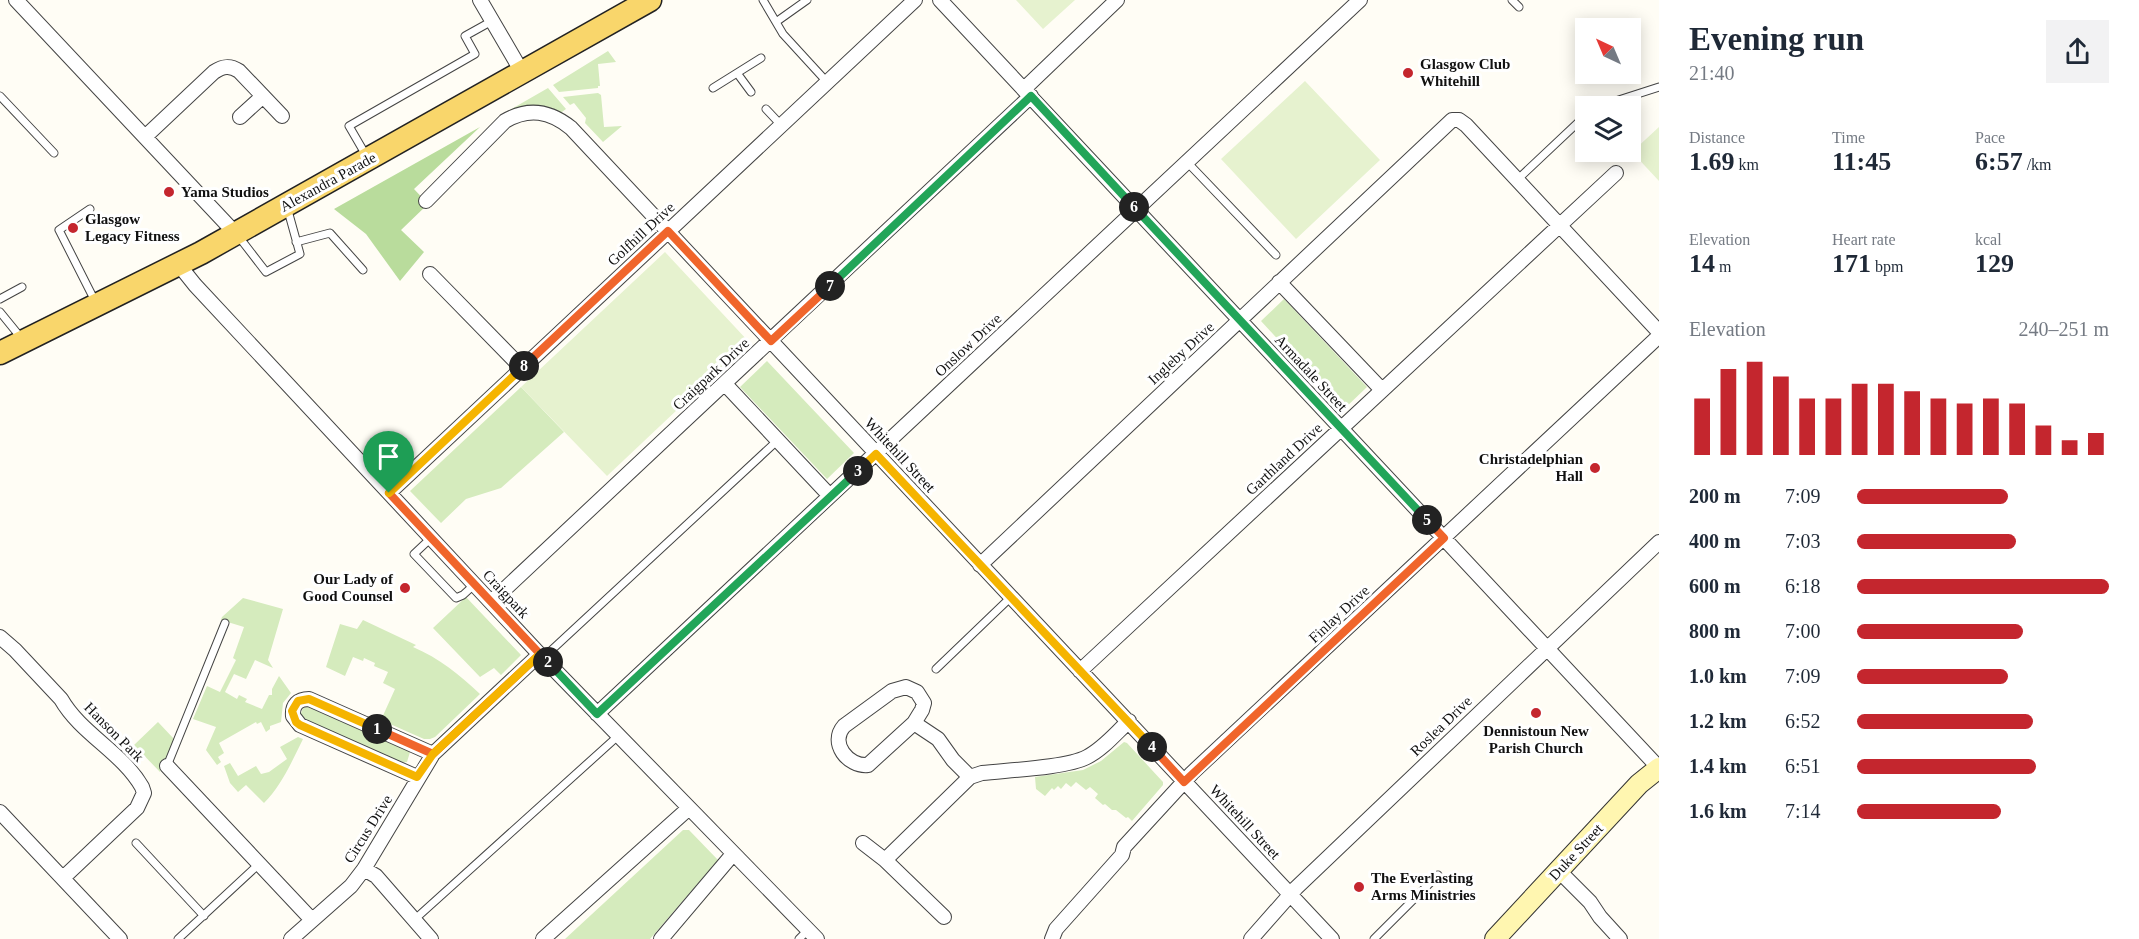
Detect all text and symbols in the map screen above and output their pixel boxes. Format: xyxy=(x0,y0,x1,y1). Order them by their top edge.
north arrow xyxy=(1575,18,1641,84)
map controls xyxy=(1575,18,1641,162)
button: share xyxy=(2046,20,2109,83)
text: Evening run xyxy=(1689,21,1864,57)
place label: Glasgow Club Whitehill xyxy=(1420,56,1510,89)
text: 21:40 xyxy=(1689,62,1735,84)
marker: Glasgow Club Whitehill xyxy=(1401,66,1415,80)
button: layers xyxy=(1575,96,1641,162)
text: Distance xyxy=(1689,129,1745,146)
text: Time xyxy=(1832,129,1865,146)
text: Pace xyxy=(1975,129,2005,146)
text: 1.69 xyxy=(1689,147,1735,176)
text: 11:45 xyxy=(1832,147,1891,176)
text: 6:57 xyxy=(1975,147,2023,176)
street label: Alexandra Parade xyxy=(277,149,379,215)
text: km xyxy=(1735,156,1759,173)
text: /km xyxy=(2023,156,2052,173)
place label: Yama Studios xyxy=(181,184,269,200)
marker: Yama Studios xyxy=(162,185,176,199)
pin: 6 xyxy=(1119,192,1149,222)
text: 6 xyxy=(1130,198,1138,215)
street label: Golfhill Drive xyxy=(604,199,678,269)
place label: Glasgow Legacy Fitness xyxy=(85,211,180,244)
marker: Glasgow Legacy Fitness xyxy=(66,221,80,235)
text: Elevation xyxy=(1689,231,1750,248)
text: Heart rate xyxy=(1832,231,1896,248)
text: kcal xyxy=(1975,231,2002,248)
text: 14 xyxy=(1689,249,1715,278)
text: 171 xyxy=(1832,249,1871,278)
text: 129 xyxy=(1975,249,2014,278)
text: m xyxy=(1715,258,1731,275)
text: bpm xyxy=(1871,258,1903,275)
pin: 7 xyxy=(815,271,845,301)
text: 7 xyxy=(826,277,834,294)
street label: Onslow Drive xyxy=(932,310,1005,380)
street label: Ingleby Drive xyxy=(1145,318,1217,387)
text: Elevation xyxy=(1689,318,1766,340)
text: 240–251 m xyxy=(2018,318,2109,340)
street label: Armadale Street xyxy=(1272,332,1351,415)
street label: Craigpark Drive xyxy=(670,335,752,413)
pin: 8 xyxy=(509,351,539,381)
text: 8 xyxy=(520,357,528,374)
street label: Whitehill Street xyxy=(862,415,939,496)
street label: Garthland Drive xyxy=(1243,420,1325,498)
pin xyxy=(363,431,414,493)
icon: arrive xyxy=(372,440,405,473)
place label: Christadelphian Hall xyxy=(1479,451,1584,484)
pin: 3 xyxy=(843,456,873,486)
marker: Christadelphian Hall xyxy=(1588,461,1602,475)
text: 3 xyxy=(854,462,862,479)
text: 200 m xyxy=(1689,485,1741,507)
text: 7:09 xyxy=(1785,485,1821,507)
pin: 5 xyxy=(1412,505,1442,535)
text: 5 xyxy=(1423,511,1431,528)
text: 400 m xyxy=(1689,530,1741,552)
text: 7:03 xyxy=(1785,530,1821,552)
street label: Craigpark xyxy=(480,567,533,622)
place label: Our Lady of Good Counsel xyxy=(303,571,394,604)
text: 600 m xyxy=(1689,575,1741,597)
text: 6:18 xyxy=(1785,575,1821,597)
marker: Our Lady of Good Counsel xyxy=(398,581,412,595)
street label: Finlay Drive xyxy=(1306,582,1373,646)
text: 800 m xyxy=(1689,620,1741,642)
text: 7:00 xyxy=(1785,620,1821,642)
pin: 2 xyxy=(533,647,563,677)
text: 2 xyxy=(544,653,552,670)
text: 1.0 km xyxy=(1689,665,1747,687)
text: 7:09 xyxy=(1785,665,1821,687)
street label: Roslea Drive xyxy=(1407,693,1475,759)
street label: Hanson Park xyxy=(81,699,147,765)
marker: Dennistoun New Parish Church xyxy=(1529,706,1543,720)
text: 1.2 km xyxy=(1689,710,1747,732)
text: 6:52 xyxy=(1785,710,1821,732)
pin: 1 xyxy=(362,714,392,744)
text: 1 xyxy=(373,720,381,737)
place label: Dennistoun New Parish Church xyxy=(1483,723,1589,756)
pin: 4 xyxy=(1137,732,1167,762)
text: 4 xyxy=(1148,738,1156,755)
text: 1.4 km xyxy=(1689,755,1747,777)
text: 6:51 xyxy=(1785,755,1821,777)
street label: Whitehill Street xyxy=(1207,782,1284,863)
street label: Circus Drive xyxy=(341,792,395,866)
text: 1.6 km xyxy=(1689,800,1747,822)
text: 7:14 xyxy=(1785,800,1821,822)
street label: Duke Street xyxy=(1546,820,1607,884)
place label: The Everlasting Arms Ministries xyxy=(1371,870,1476,903)
marker: The Everlasting Arms Ministries xyxy=(1352,880,1366,894)

